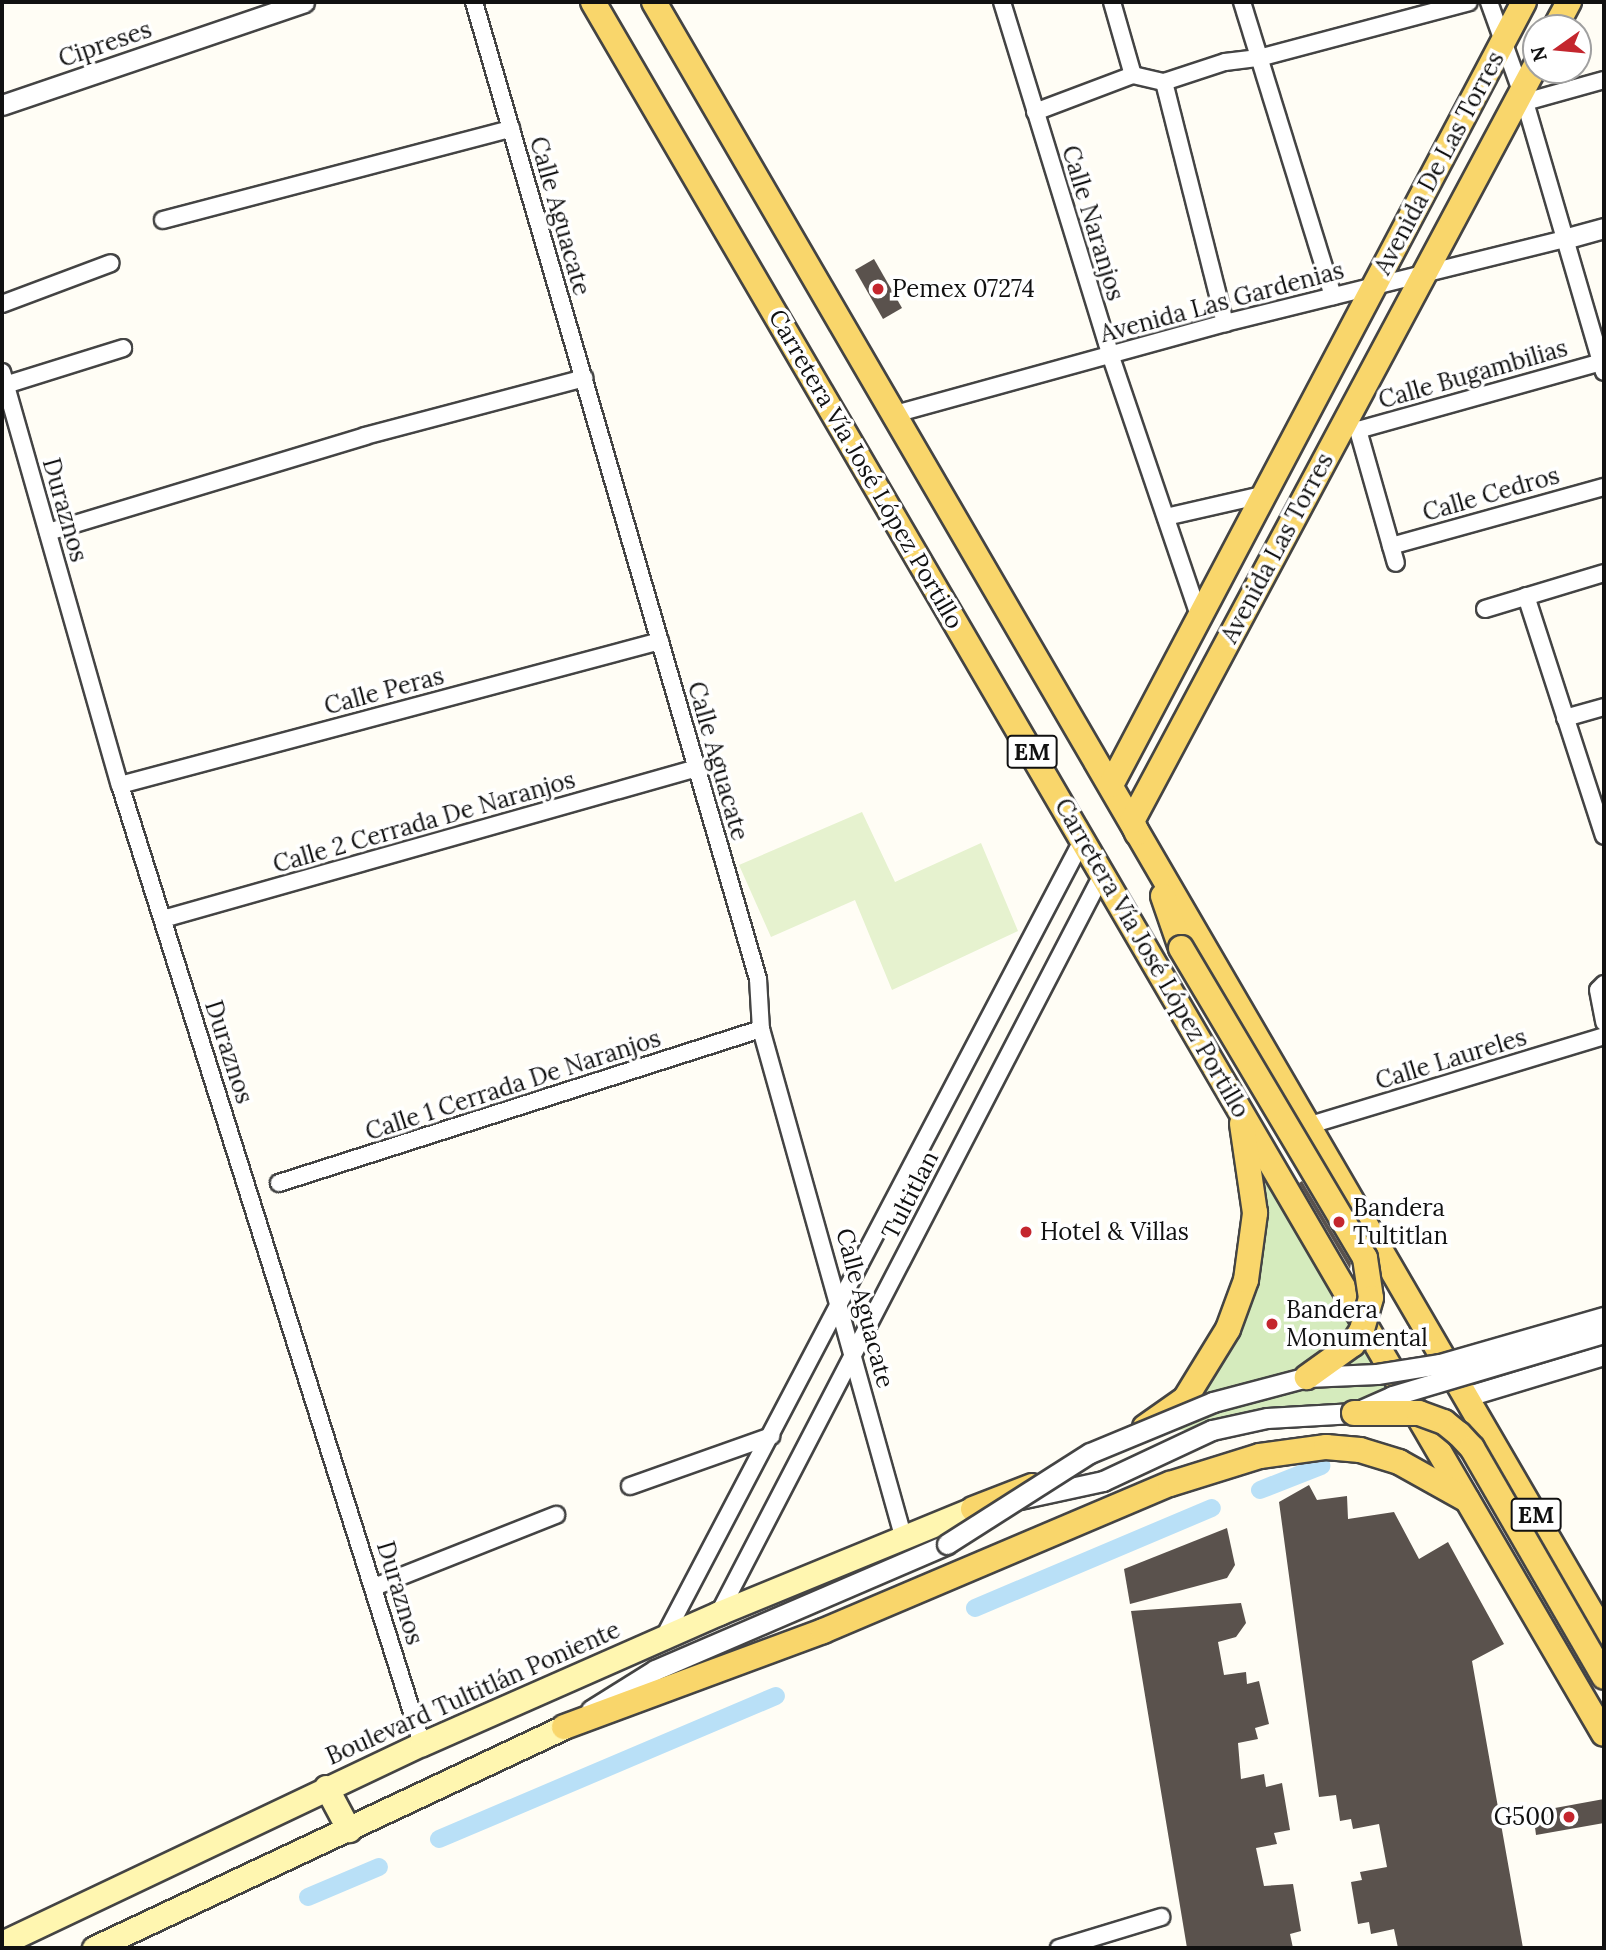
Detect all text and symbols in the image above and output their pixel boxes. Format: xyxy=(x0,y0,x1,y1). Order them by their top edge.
north arrow xyxy=(1522,14,1592,84)
street label: Cipreses xyxy=(55,15,155,73)
text: N xyxy=(1525,44,1552,64)
street label: Avenida De Las Torres xyxy=(1368,47,1510,279)
street label: Calle Aguacate xyxy=(524,133,596,299)
street label: Calle Naranjos xyxy=(1056,142,1130,304)
street label: Avenida Las Gardenias xyxy=(1097,256,1347,348)
place label: Pemex 07274 xyxy=(892,275,1035,303)
marker: Pemex 07274 xyxy=(870,281,886,297)
street label: Carretera Vía José López Portillo xyxy=(763,304,969,634)
street label: Calle Bugambilias xyxy=(1375,333,1571,415)
street label: Avenida Las Torres xyxy=(1215,448,1339,648)
street label: Duraznos xyxy=(36,455,94,565)
street label: Calle Cedros xyxy=(1419,461,1563,527)
street label: Calle Peras xyxy=(321,661,447,721)
street label: Calle Aguacate xyxy=(682,678,754,844)
road number: EM xyxy=(1006,732,1058,772)
street label: Calle 2 Cerrada De Naranjos xyxy=(270,765,578,879)
street label: Carretera Vía José López Portillo xyxy=(1049,793,1255,1123)
street label: Duraznos xyxy=(199,997,259,1107)
street label: Calle Laureles xyxy=(1372,1022,1530,1096)
street label: Calle 1 Cerrada De Naranjos xyxy=(362,1024,664,1146)
street label: Tultitlan xyxy=(876,1146,944,1244)
place label: Bandera Tultitlan xyxy=(1353,1194,1448,1250)
marker: Bandera Tultitlan xyxy=(1331,1214,1347,1230)
place label: Hotel & Villas xyxy=(1040,1218,1189,1246)
marker: Hotel & Villas xyxy=(1018,1224,1034,1240)
street label: Calle Aguacate xyxy=(830,1225,900,1391)
place label: Bandera Monumental xyxy=(1286,1296,1428,1352)
marker: Bandera Monumental xyxy=(1264,1316,1280,1332)
road number: EM xyxy=(1510,1496,1562,1534)
street label: Duraznos xyxy=(371,1538,429,1648)
street label: Boulevard Tultitlán Poniente xyxy=(322,1615,624,1771)
place label: G500 xyxy=(1494,1803,1555,1831)
marker: G500 xyxy=(1561,1809,1577,1825)

